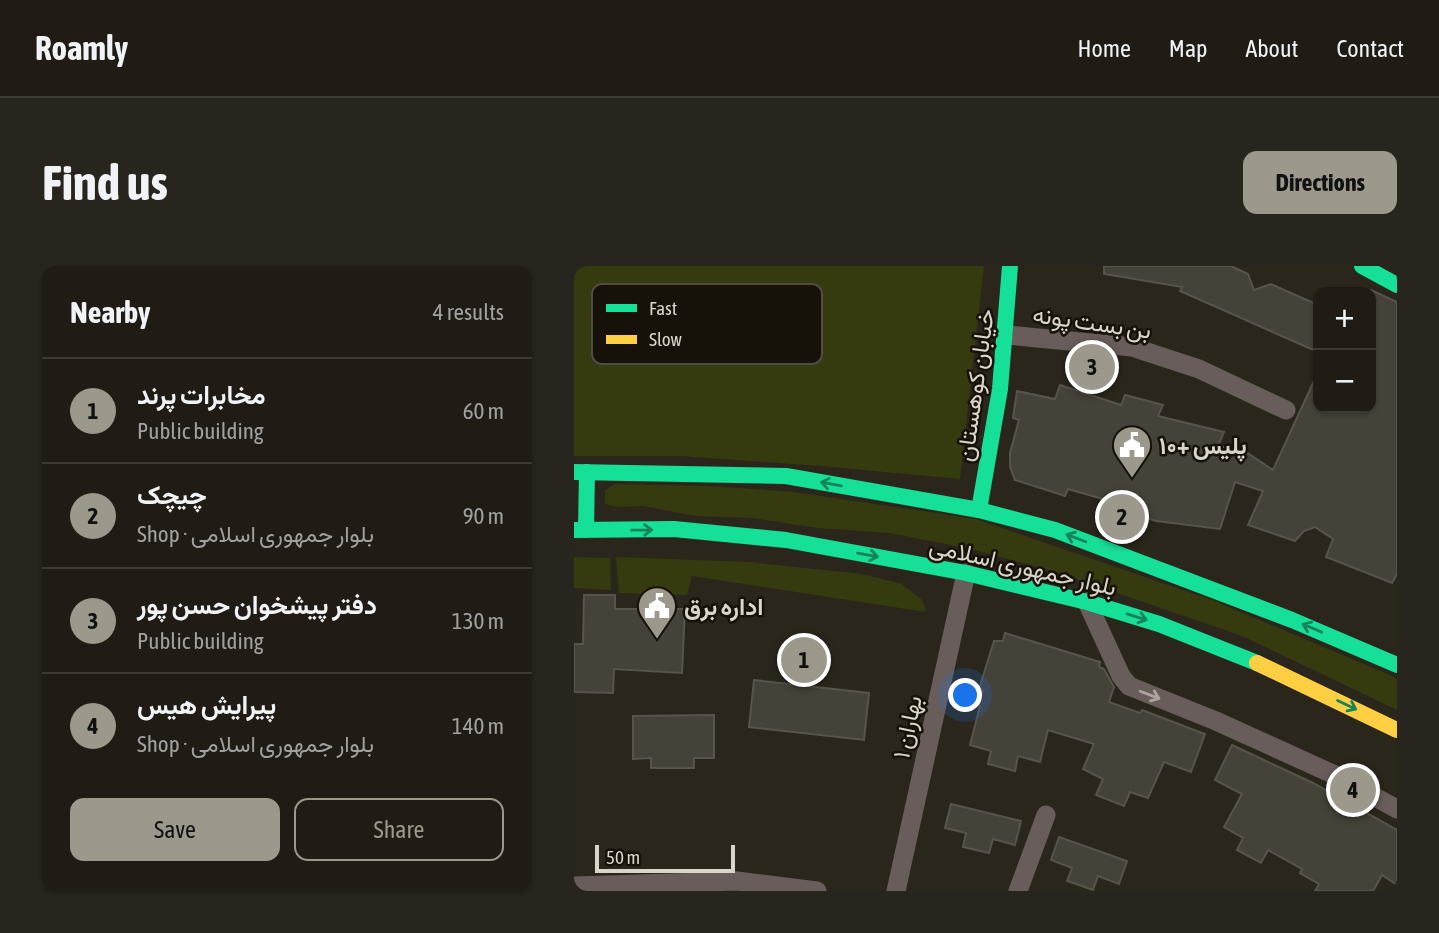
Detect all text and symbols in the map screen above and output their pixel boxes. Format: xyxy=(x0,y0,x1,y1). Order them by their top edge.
text: Roamly xyxy=(35,29,128,67)
text: Home xyxy=(1077,35,1131,62)
text: Map xyxy=(1169,35,1207,62)
text: About xyxy=(1245,35,1298,62)
text: Contact xyxy=(1336,35,1404,62)
button: Directions xyxy=(1243,151,1397,214)
text: Find us xyxy=(42,154,168,210)
legend xyxy=(592,284,822,364)
map controls xyxy=(1313,287,1376,413)
button: + xyxy=(1313,287,1376,350)
text: Nearby xyxy=(70,295,150,329)
text: Fast xyxy=(649,297,677,319)
text: 4 results xyxy=(433,299,504,325)
street label: بن بست پونه xyxy=(1031,300,1153,347)
street label: خیابان کوهستان xyxy=(951,307,1001,463)
text: Slow xyxy=(649,328,683,350)
pin: 3 xyxy=(1069,341,1115,393)
button: − xyxy=(1313,350,1376,413)
text: مخابرات پرند xyxy=(137,380,266,410)
text: 1 xyxy=(88,398,98,424)
text: 60 m xyxy=(463,398,504,424)
text: Public building xyxy=(137,418,264,444)
public building icon: پلیس +۱۰ xyxy=(1111,424,1153,479)
place label: پلیس +۱۰ xyxy=(1159,432,1247,462)
one-way arrow xyxy=(820,477,843,490)
text: چیچک xyxy=(137,480,207,510)
pin: 2 xyxy=(1099,491,1145,543)
text: 2 xyxy=(88,503,98,529)
text: 90 m xyxy=(463,503,504,529)
text: Shop · بلوار جمهوری اسلامی xyxy=(137,521,374,547)
one-way arrow xyxy=(630,523,653,536)
street label: بلوار جمهوری اسلامی xyxy=(926,531,1119,603)
one-way arrow xyxy=(1066,531,1088,544)
one-way arrow xyxy=(856,549,879,562)
public building icon: اداره برق xyxy=(636,585,678,640)
text: دفتر پیشخوان حسن پور xyxy=(137,590,377,620)
place label: اداره برق xyxy=(684,593,763,622)
text: 3 xyxy=(88,608,98,634)
text: 130 m xyxy=(452,608,504,634)
one-way arrow xyxy=(1126,612,1148,625)
one-way arrow xyxy=(1301,621,1323,634)
text: Public building xyxy=(137,628,264,654)
pin: 1 xyxy=(781,634,827,686)
your location xyxy=(948,678,982,712)
text: پیرایش هیس xyxy=(137,690,276,720)
one-way arrow xyxy=(1139,690,1161,703)
street label: بهاران ۱ xyxy=(887,693,929,761)
one-way arrow xyxy=(1336,700,1357,713)
text: 4 xyxy=(88,713,98,739)
text: 140 m xyxy=(452,713,504,739)
text: Shop · بلوار جمهوری اسلامی xyxy=(137,731,374,757)
pin: 4 xyxy=(1330,764,1376,816)
button: Save xyxy=(70,798,280,861)
button: Share xyxy=(294,798,504,861)
scale bar xyxy=(595,842,735,874)
text: 50 m xyxy=(606,846,640,868)

